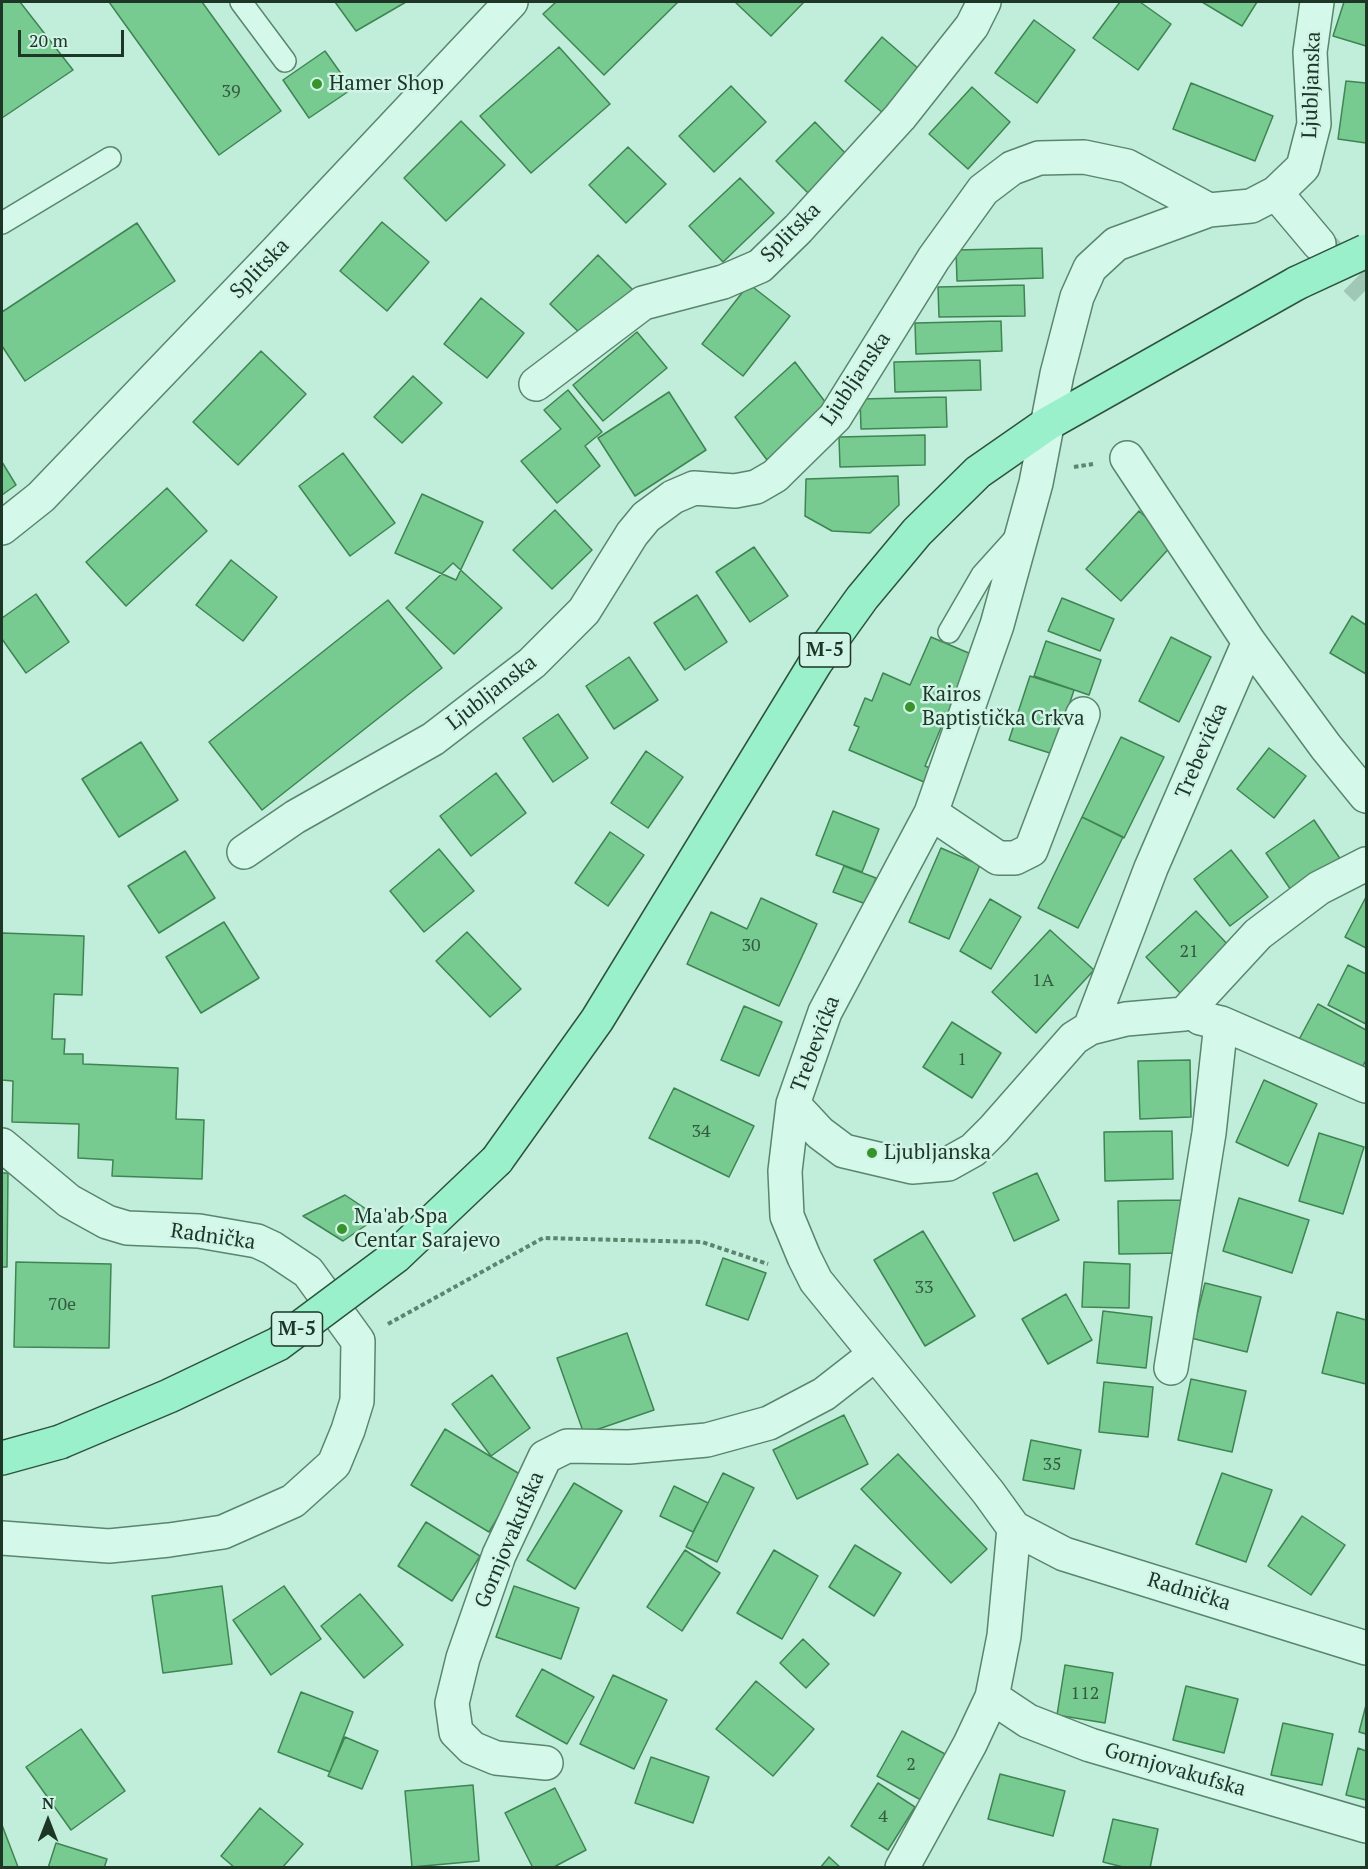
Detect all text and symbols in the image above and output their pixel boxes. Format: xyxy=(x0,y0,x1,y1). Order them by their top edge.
scale bar xyxy=(21,18,128,56)
text: 20 m xyxy=(29,28,68,52)
street label: Ljubljanska xyxy=(1298,31,1326,139)
place label: Hamer Shop xyxy=(329,71,444,97)
marker: Hamer Shop xyxy=(310,77,324,91)
house number: 39 xyxy=(221,81,241,103)
street label: Splitska xyxy=(756,198,826,268)
street label: Splitska xyxy=(225,234,295,304)
street label: Ljubljanska xyxy=(816,328,896,430)
road number: M-5 xyxy=(800,633,850,667)
street label: Ljubljanska xyxy=(442,650,542,736)
place label: Kairos Baptistička Crkva xyxy=(922,682,1084,732)
marker: Kairos Baptistička Crkva xyxy=(903,700,917,714)
street label: Trebevićka xyxy=(1171,700,1233,802)
house number: 30 xyxy=(741,935,761,957)
house number: 21 xyxy=(1179,941,1199,963)
house number: 1A xyxy=(1032,970,1054,992)
street label: Trebevićka xyxy=(786,992,846,1096)
house number: 1 xyxy=(957,1049,967,1071)
house number: 34 xyxy=(691,1121,711,1143)
place label: Ljubljanska xyxy=(884,1140,991,1166)
marker: Ljubljanska xyxy=(865,1146,879,1160)
place label: Ma'ab Spa Centar Sarajevo xyxy=(354,1204,500,1254)
street label: Radnička xyxy=(169,1219,257,1255)
marker: Ma'ab Spa Centar Sarajevo xyxy=(335,1222,349,1236)
house number: 33 xyxy=(914,1277,934,1299)
house number: 70e xyxy=(48,1294,76,1316)
road number: M-5 xyxy=(272,1312,322,1346)
house number: 35 xyxy=(1042,1454,1062,1476)
street label: Gornjovakufska xyxy=(470,1468,550,1612)
street label: Radnička xyxy=(1144,1567,1234,1617)
house number: 112 xyxy=(1071,1683,1099,1705)
street label: Gornjovakufska xyxy=(1101,1738,1249,1802)
house number: 2 xyxy=(906,1754,916,1776)
north arrow xyxy=(18,1791,78,1851)
text: N xyxy=(42,1792,54,1814)
house number: 4 xyxy=(878,1806,888,1828)

